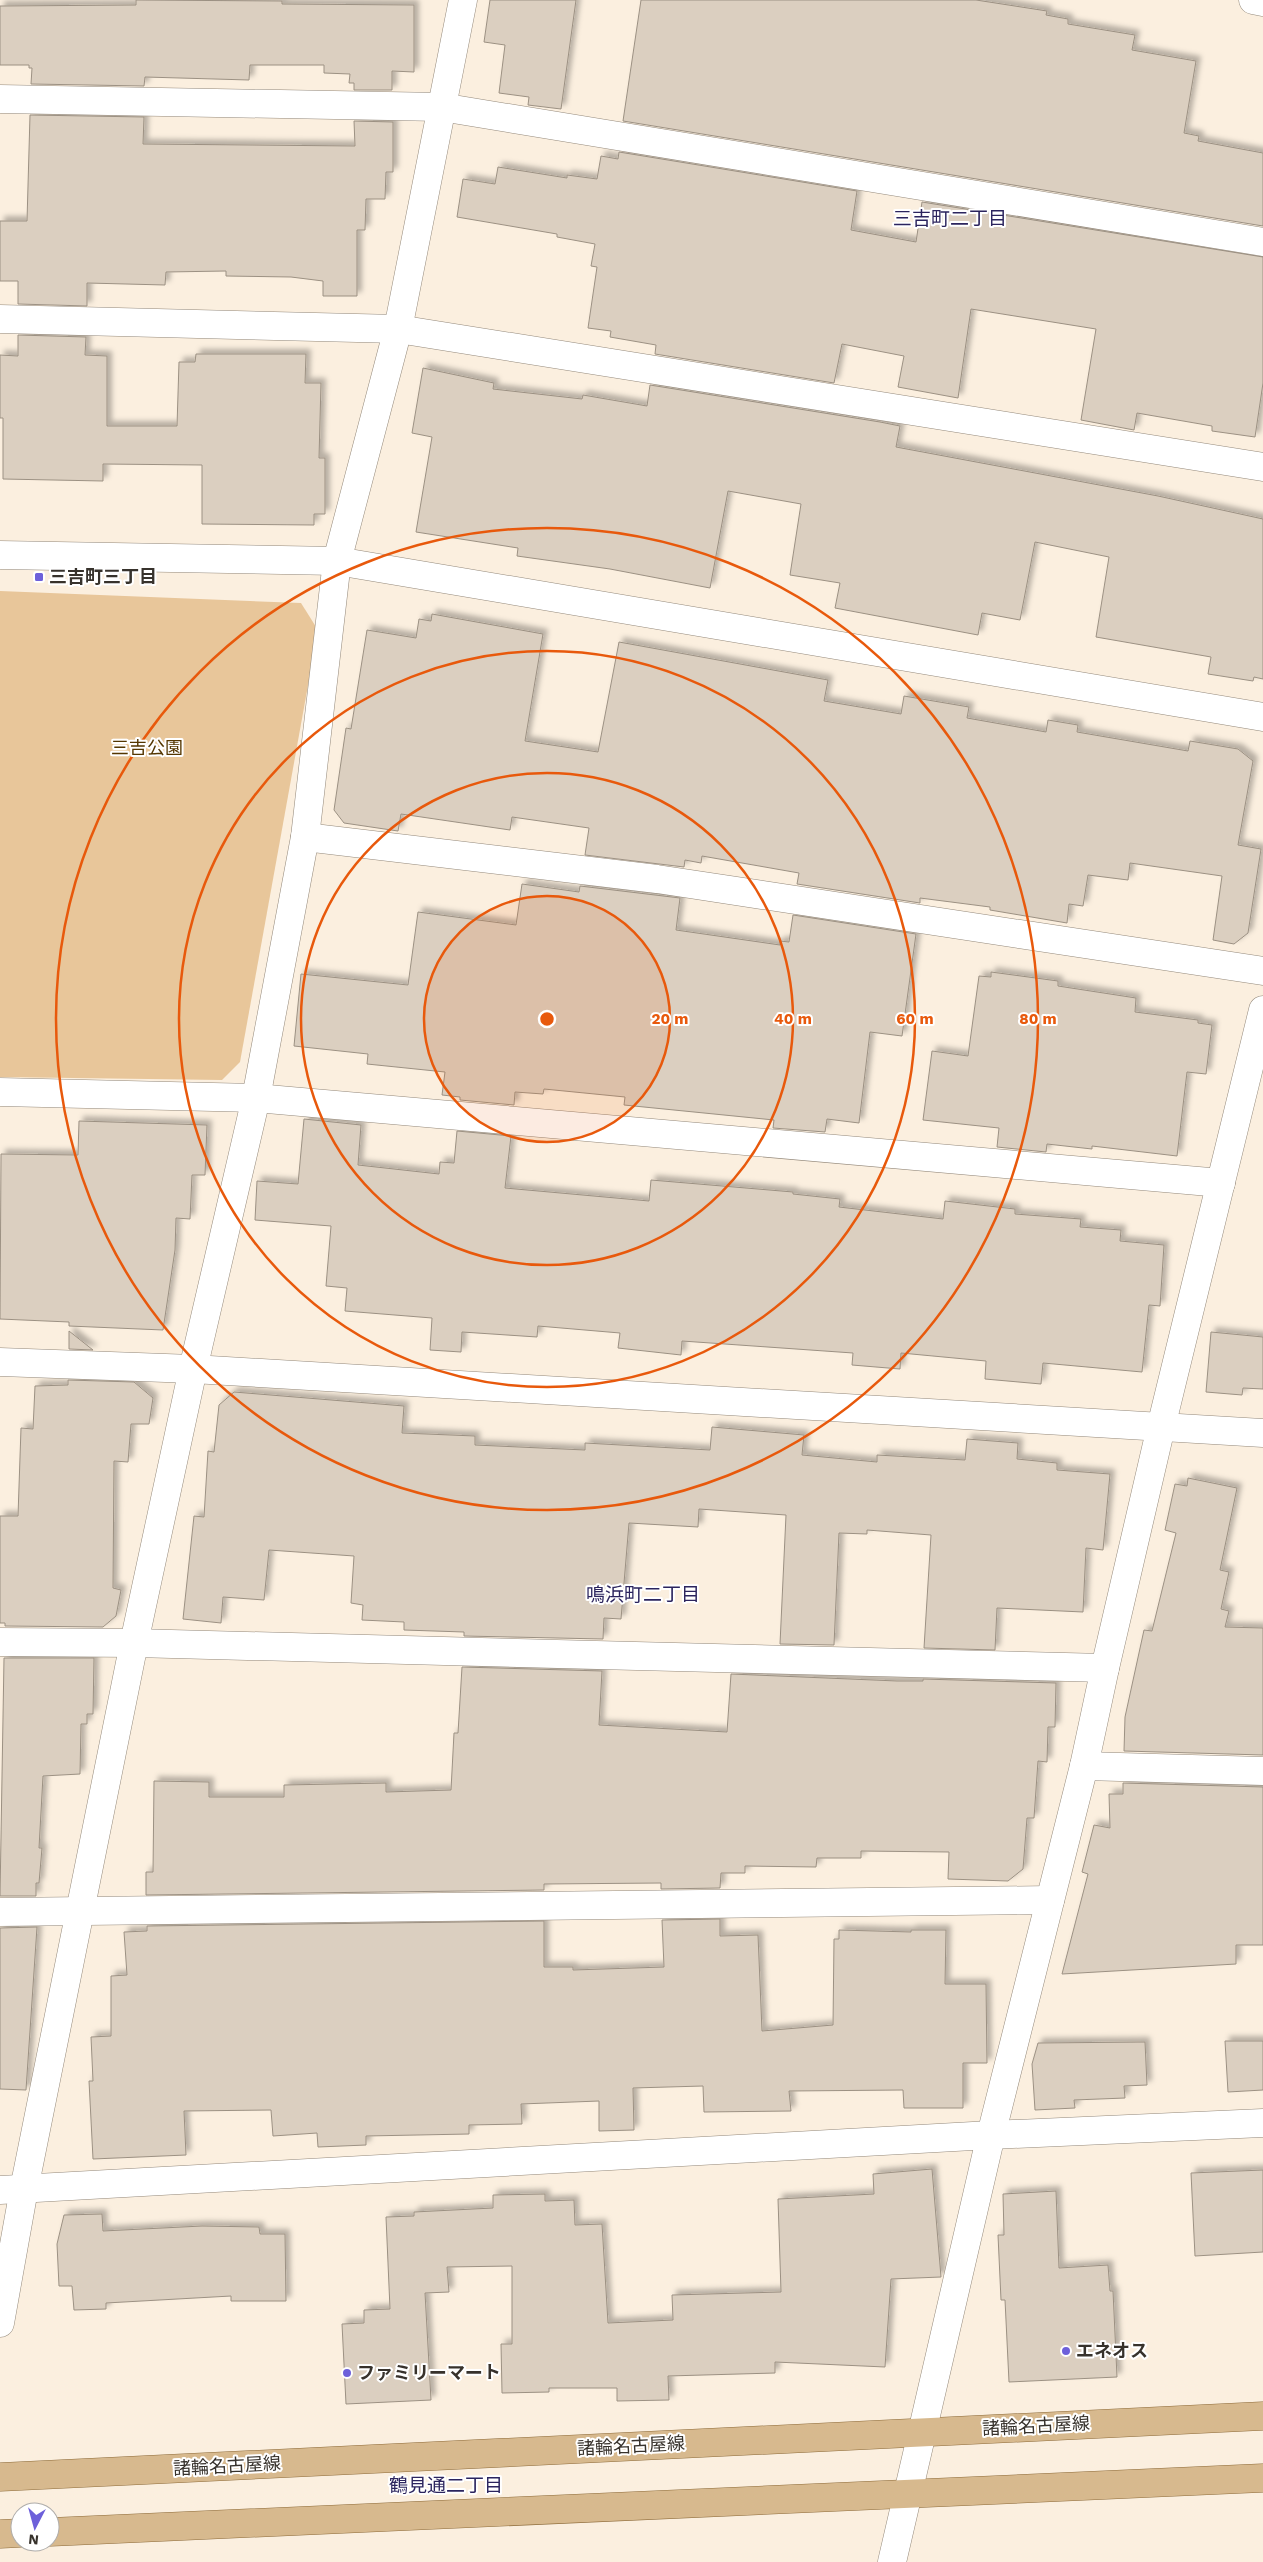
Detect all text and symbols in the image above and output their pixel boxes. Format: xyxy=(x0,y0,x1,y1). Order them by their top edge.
district label: 三吉町二丁目 xyxy=(893,207,1007,230)
place label: 三吉町三丁目 xyxy=(49,566,157,587)
marker: 三吉町三丁目 xyxy=(33,571,45,583)
park label: 三吉公園 xyxy=(111,737,183,758)
centre of rings xyxy=(538,1010,556,1028)
text: 20 m xyxy=(651,1010,689,1028)
text: 40 m xyxy=(774,1010,812,1028)
text: 60 m xyxy=(896,1010,934,1028)
text: 80 m xyxy=(1019,1010,1057,1028)
district label: 鳴浜町二丁目 xyxy=(586,1583,700,1606)
place label: エネオス xyxy=(1076,2340,1148,2361)
marker: エネオス xyxy=(1060,2345,1072,2357)
place label: ファミリーマート xyxy=(357,2362,501,2383)
marker: ファミリーマート xyxy=(341,2367,353,2379)
street label: 諸輪名古屋線 xyxy=(981,2412,1090,2439)
street label: 諸輪名古屋線 xyxy=(576,2432,685,2459)
street label: 諸輪名古屋線 xyxy=(172,2452,281,2479)
district label: 鶴見通二丁目 xyxy=(389,2474,503,2497)
north arrow xyxy=(10,2502,60,2552)
text: N xyxy=(28,2531,40,2548)

